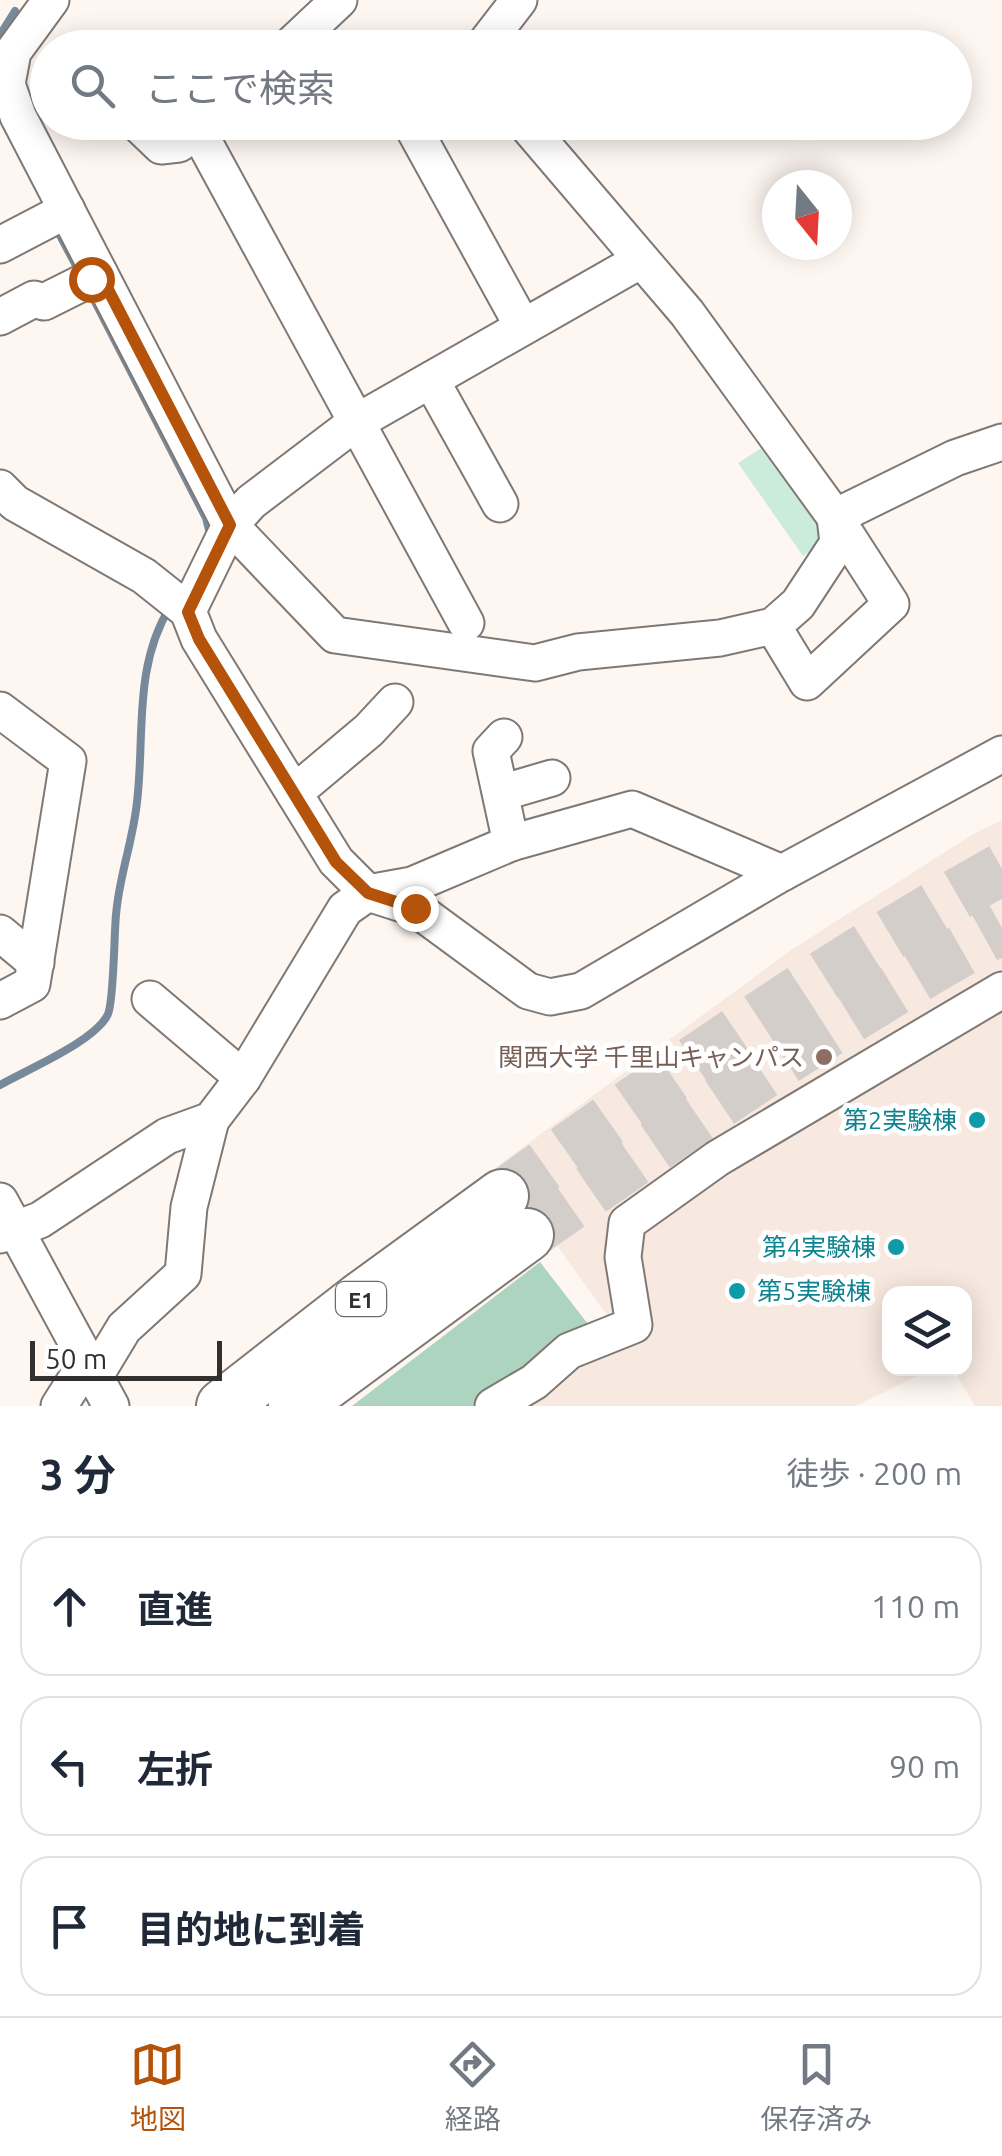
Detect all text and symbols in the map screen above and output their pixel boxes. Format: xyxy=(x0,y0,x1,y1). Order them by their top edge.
search box xyxy=(30,30,972,140)
icon: search xyxy=(65,58,120,113)
text: ここで検索 xyxy=(145,67,335,109)
north arrow xyxy=(762,170,852,260)
route start xyxy=(69,257,115,303)
route end xyxy=(393,886,439,932)
place label: 関西大学 千里山キャンパス xyxy=(498,1043,804,1071)
marker: 関西大学 千里山キャンパス xyxy=(813,1046,835,1068)
place label: 第2実験棟 xyxy=(843,1106,957,1134)
marker: 第2実験棟 xyxy=(966,1109,988,1131)
place label: 第4実験棟 xyxy=(762,1233,876,1261)
marker: 第4実験棟 xyxy=(885,1236,907,1258)
place label: 第5実験棟 xyxy=(757,1277,871,1305)
marker: 第5実験棟 xyxy=(726,1280,748,1302)
road number: E1 xyxy=(336,1282,386,1316)
map controls xyxy=(882,1286,972,1376)
button: layers xyxy=(882,1286,972,1376)
scale bar xyxy=(30,1336,222,1380)
text: 50 m xyxy=(45,1343,107,1374)
text: 3 分 xyxy=(40,1451,116,1498)
text: 徒歩 · 200 m xyxy=(786,1455,962,1491)
icon: ahead xyxy=(42,1579,97,1634)
text: 直進 xyxy=(137,1588,213,1630)
text: 110 m xyxy=(871,1588,960,1624)
icon: left xyxy=(42,1739,97,1794)
text: 左折 xyxy=(137,1748,213,1790)
text: 90 m xyxy=(889,1748,960,1784)
icon: arrive xyxy=(42,1899,97,1954)
text: 目的地に到着 xyxy=(137,1908,365,1950)
tab: 地図 xyxy=(130,2037,186,2137)
tab: 経路 xyxy=(445,2037,501,2137)
tab: 保存済み xyxy=(760,2037,872,2137)

